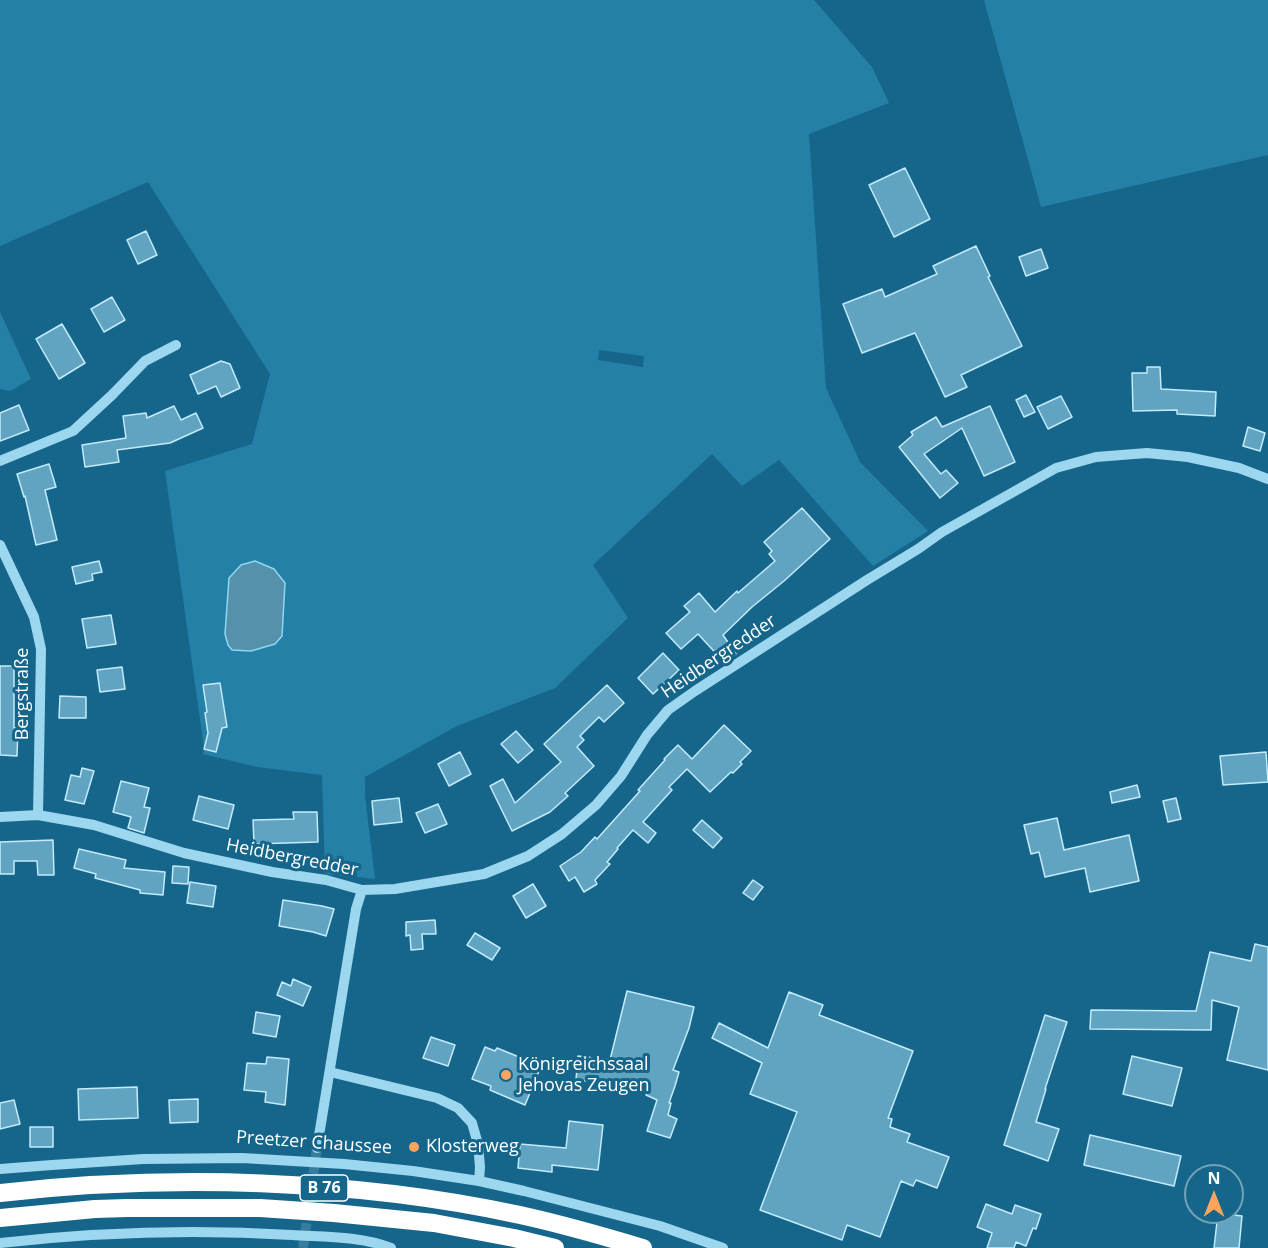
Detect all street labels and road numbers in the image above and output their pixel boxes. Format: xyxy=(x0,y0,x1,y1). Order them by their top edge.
street label: Heidbergredder xyxy=(657,611,781,703)
street label: Bergstraße xyxy=(12,648,34,740)
street label: Heidbergredder xyxy=(224,835,360,881)
street label: Preetzer Chaussee xyxy=(235,1127,393,1159)
road number: B 76 xyxy=(300,1175,348,1201)

